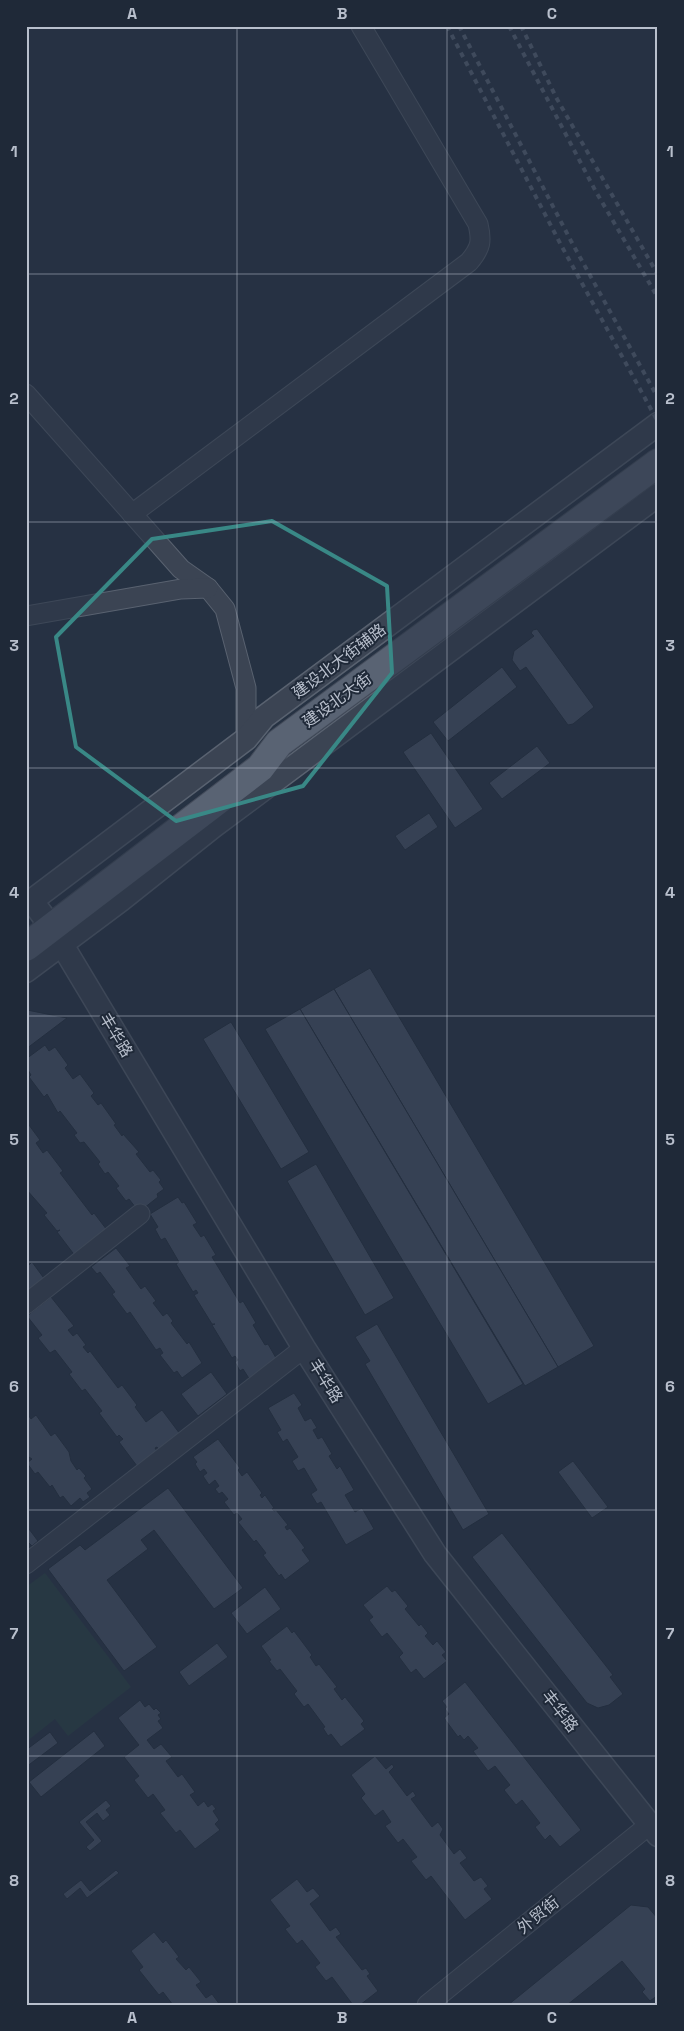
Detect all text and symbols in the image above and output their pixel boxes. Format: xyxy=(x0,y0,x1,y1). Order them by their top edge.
text: A xyxy=(127,3,137,24)
text: B xyxy=(337,3,347,24)
text: C xyxy=(547,3,557,24)
text: 1 xyxy=(10,141,18,162)
text: 1 xyxy=(666,141,674,162)
text: 2 xyxy=(9,388,19,409)
text: 2 xyxy=(665,388,675,409)
street label: 建设北大街辅路 xyxy=(288,620,390,702)
text: 3 xyxy=(9,635,19,656)
text: 3 xyxy=(665,635,675,656)
street label: 建设北大街 xyxy=(299,669,375,731)
text: 4 xyxy=(9,882,19,903)
text: 4 xyxy=(665,882,675,903)
street label: 丰华路 xyxy=(95,1009,137,1061)
text: 5 xyxy=(9,1129,19,1150)
text: 5 xyxy=(665,1129,675,1150)
street label: 丰华路 xyxy=(304,1355,348,1407)
text: 6 xyxy=(9,1376,19,1397)
text: 6 xyxy=(665,1376,675,1397)
text: 7 xyxy=(10,1623,19,1644)
text: 7 xyxy=(666,1623,675,1644)
street label: 丰华路 xyxy=(537,1686,583,1736)
text: 8 xyxy=(9,1870,19,1891)
text: 8 xyxy=(665,1870,675,1891)
street label: 外贸街 xyxy=(513,1892,563,1938)
text: A xyxy=(127,2007,137,2028)
text: B xyxy=(337,2007,347,2028)
text: C xyxy=(547,2007,557,2028)

